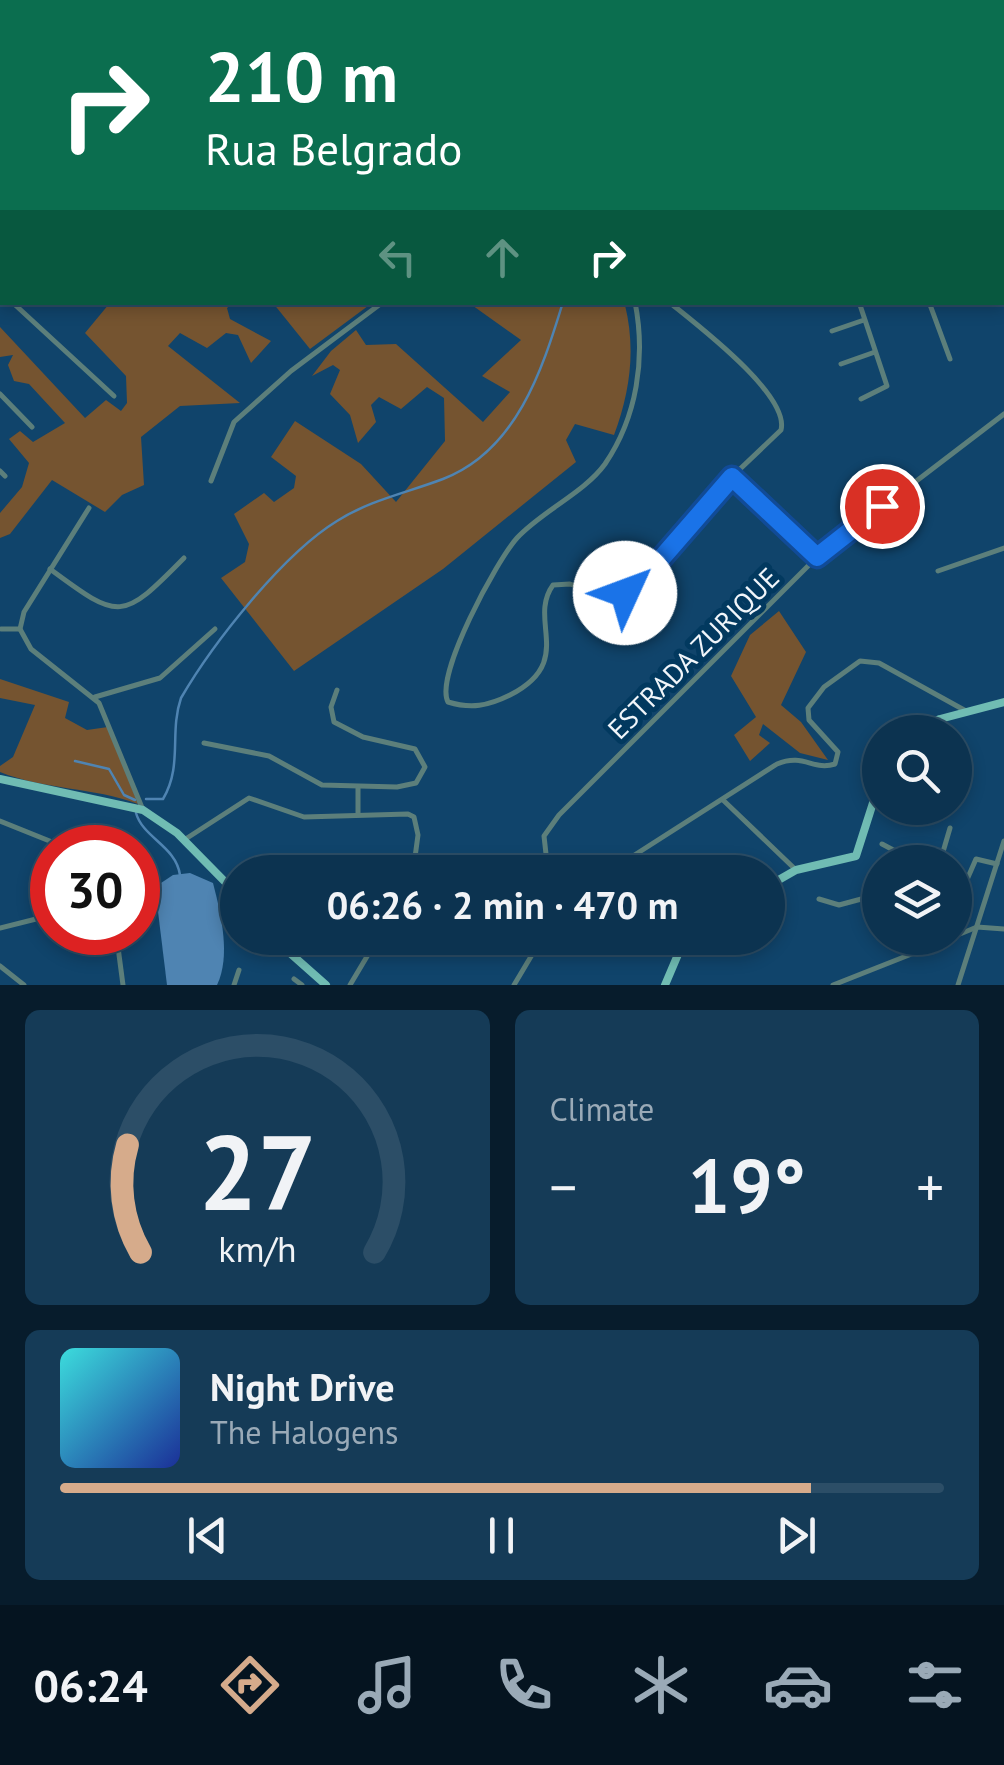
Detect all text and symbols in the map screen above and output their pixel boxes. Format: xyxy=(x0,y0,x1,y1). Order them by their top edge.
text: 210 m xyxy=(205,31,398,121)
icon: right xyxy=(40,40,170,170)
text: Rua Belgrado xyxy=(205,119,462,177)
icon: left xyxy=(370,230,425,285)
icon: ahead xyxy=(475,230,530,285)
icon: right xyxy=(580,230,635,285)
pin xyxy=(840,464,925,549)
icon: arrive xyxy=(855,479,910,534)
position arrow xyxy=(573,541,677,645)
street label: ESTRADA ZURIQUE xyxy=(599,559,787,747)
map controls xyxy=(862,715,972,955)
button: search xyxy=(862,715,972,825)
speed limit sign: 30 xyxy=(30,825,160,955)
button: layers xyxy=(862,845,972,955)
text: 06:26 · 2 min · 470 m xyxy=(327,880,678,929)
text: Climate xyxy=(550,1088,654,1130)
text: 27 xyxy=(198,1104,316,1239)
text: 19° xyxy=(688,1137,806,1234)
text: − xyxy=(550,1151,577,1222)
text: + xyxy=(916,1151,944,1222)
text: km/h xyxy=(218,1226,296,1272)
text: Night Drive xyxy=(210,1362,394,1411)
text: The Halogens xyxy=(210,1411,398,1453)
icon: previous xyxy=(180,1508,235,1563)
icon: pause xyxy=(474,1508,529,1563)
icon: next xyxy=(769,1508,824,1563)
icon: directions xyxy=(215,1650,285,1720)
icon: music xyxy=(352,1650,422,1720)
icon: phone xyxy=(489,1650,559,1720)
icon: climate xyxy=(626,1650,696,1720)
icon: car xyxy=(763,1650,833,1720)
icon: filters xyxy=(900,1650,970,1720)
text: 06:24 xyxy=(34,1656,148,1714)

